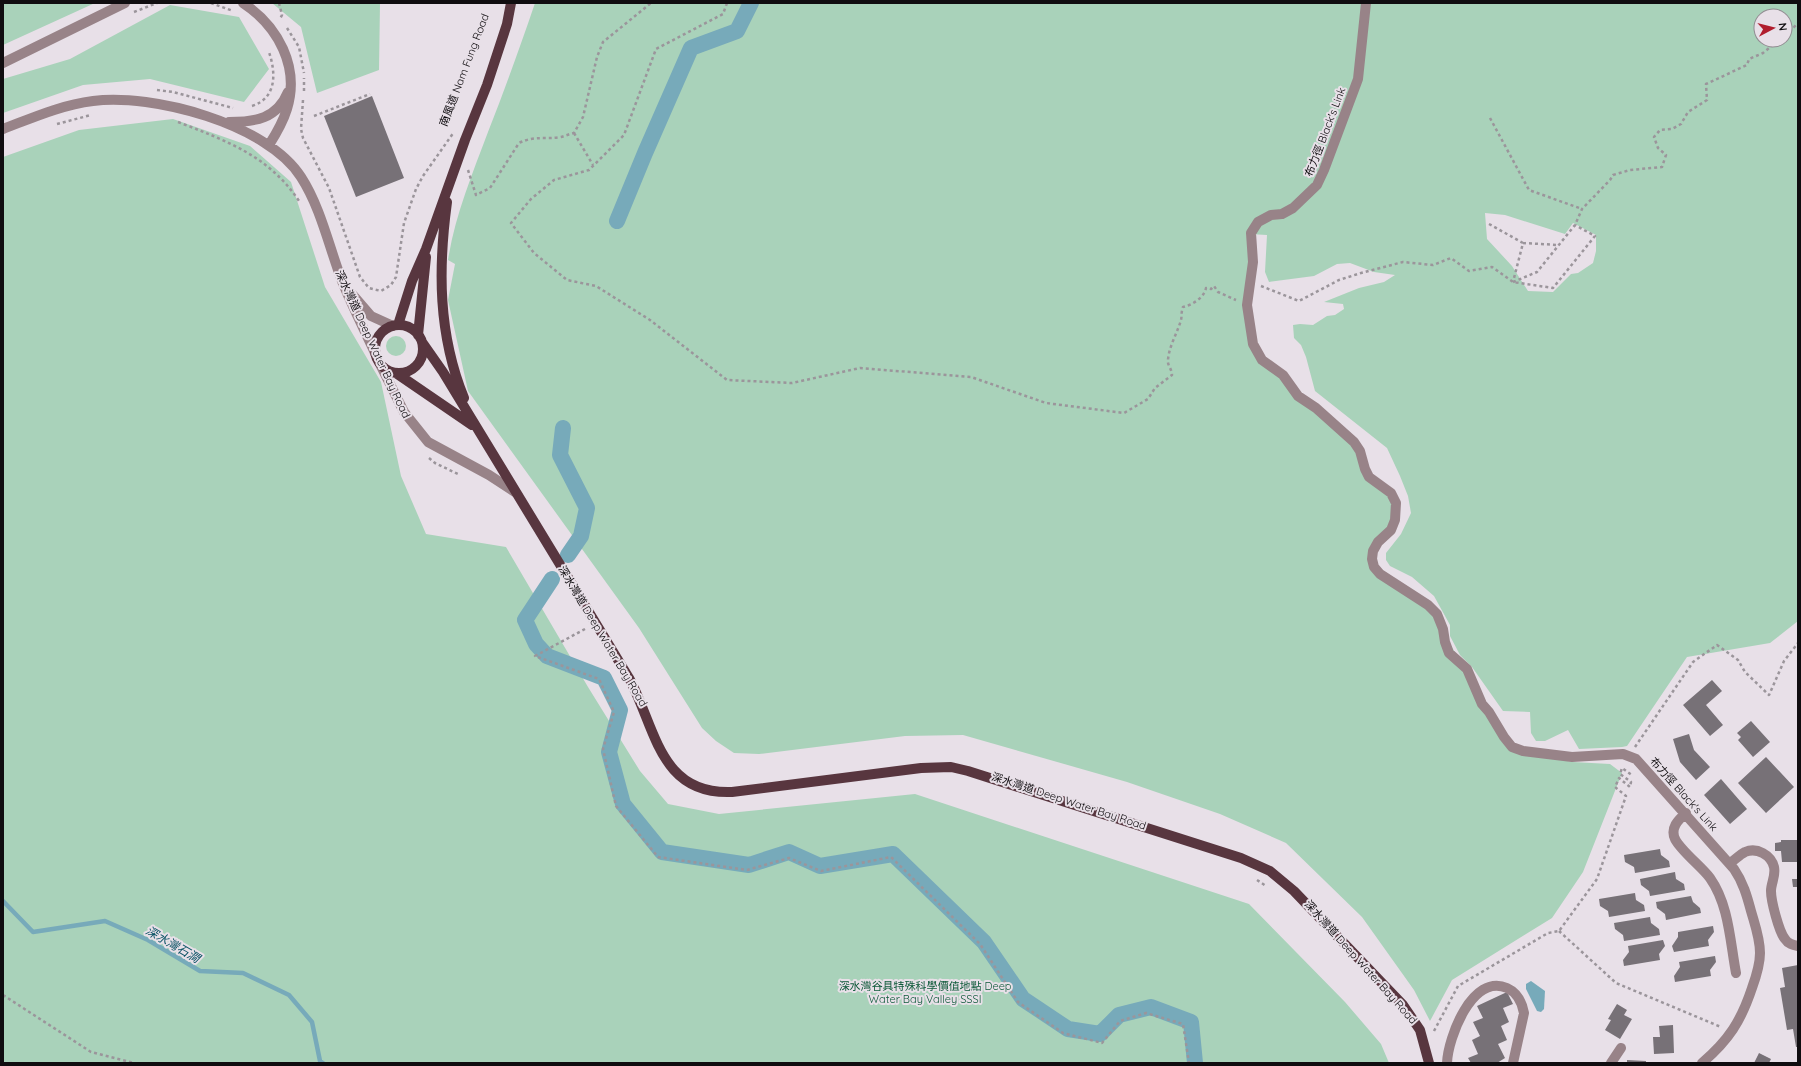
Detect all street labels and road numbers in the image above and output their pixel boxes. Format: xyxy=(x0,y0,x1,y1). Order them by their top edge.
street label: 南風道 Nam Fung Road xyxy=(436,12,492,128)
street label: 布力徑 Black's Link xyxy=(1302,85,1349,179)
street label: 深水灣道 Deep Water Bay Road xyxy=(332,268,414,420)
street label: 深水灣道 Deep Water Bay Road xyxy=(555,563,651,709)
street label: 布力徑 Black's Link xyxy=(1647,754,1721,834)
street label: 深水灣道 Deep Water Bay Road xyxy=(990,769,1148,833)
street label: 深水灣道 Deep Water Bay Road xyxy=(1302,897,1420,1027)

